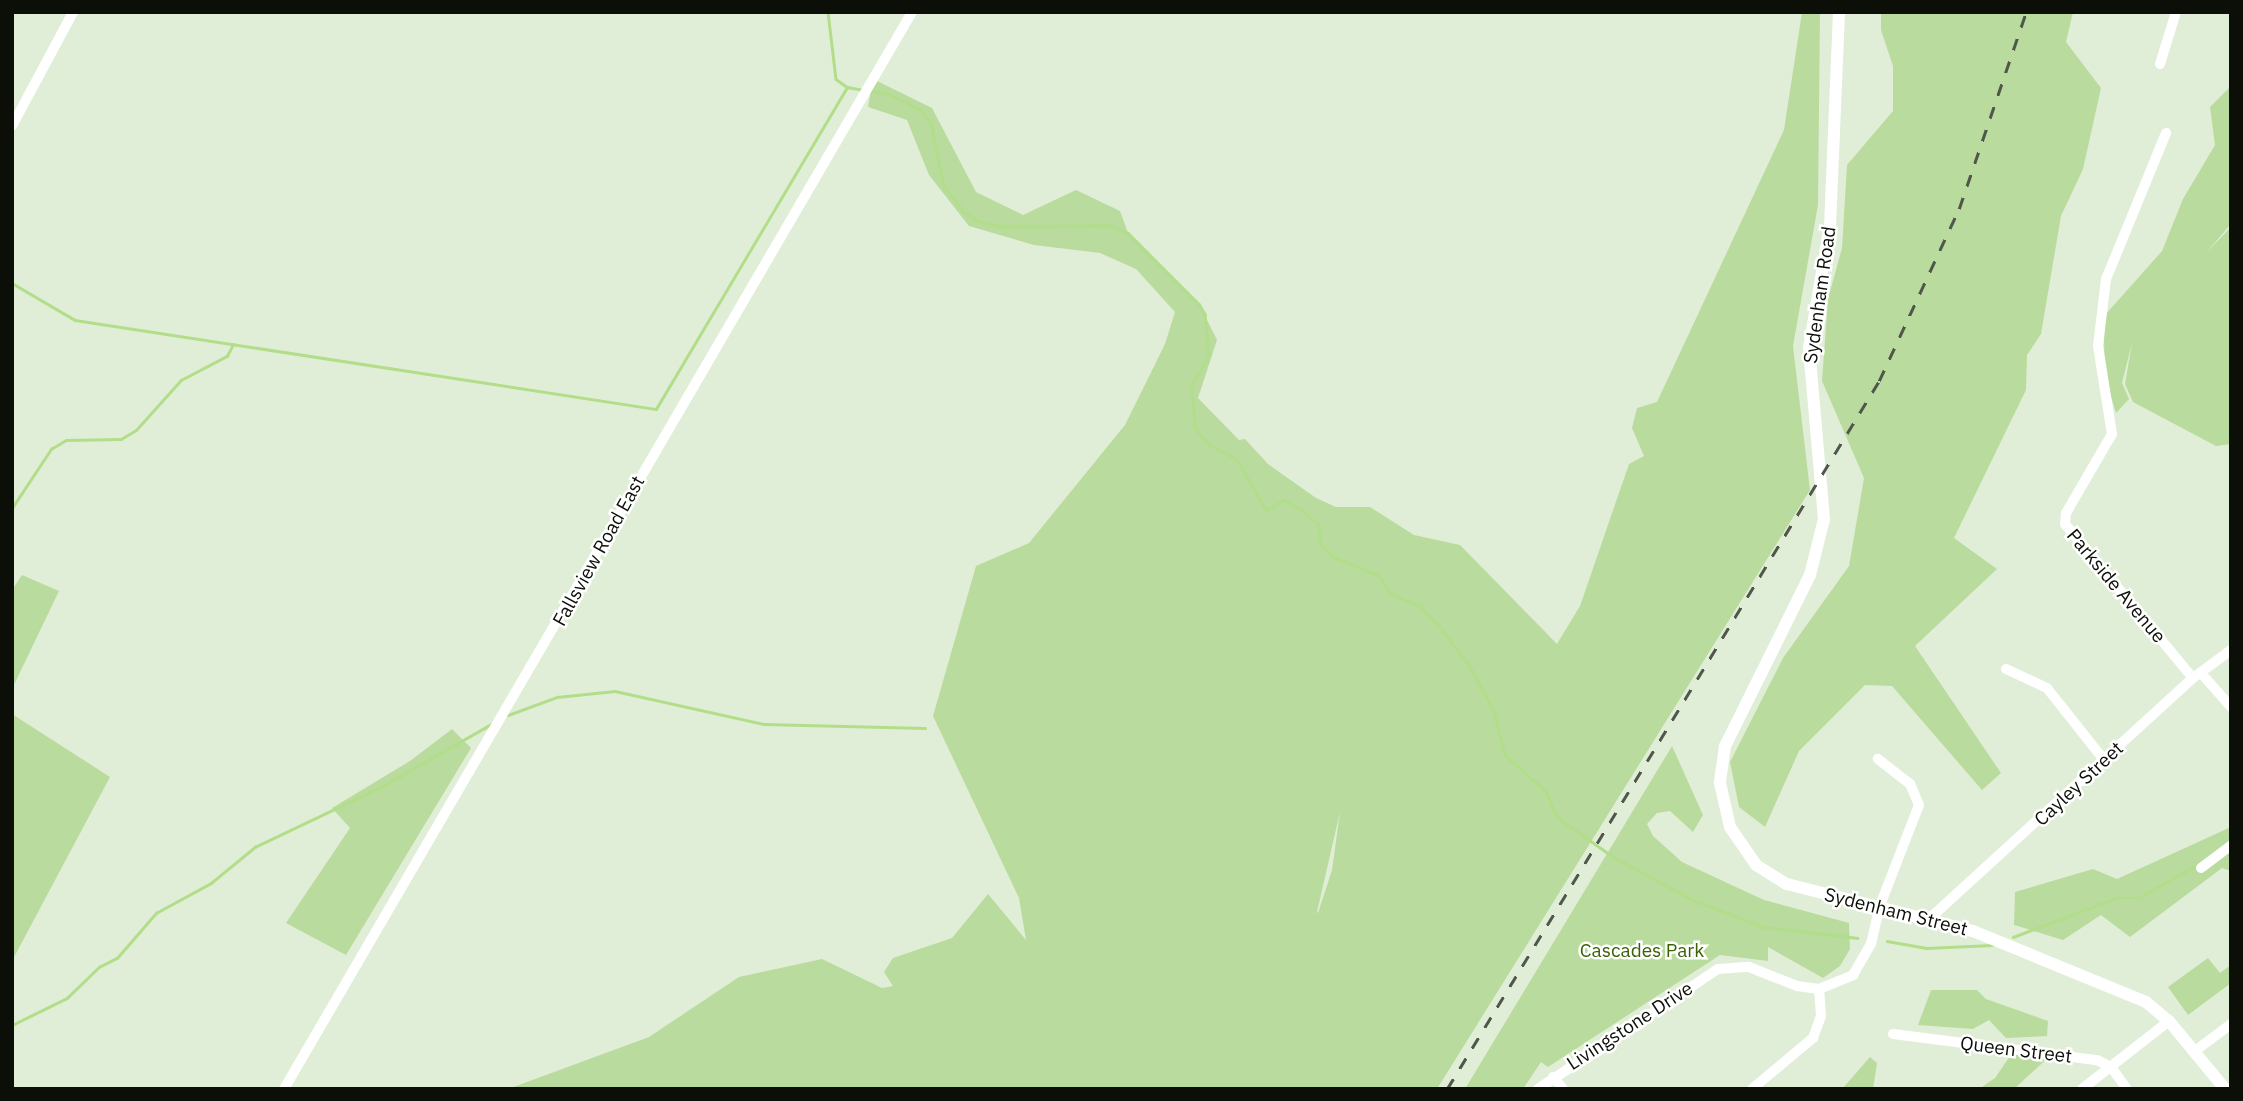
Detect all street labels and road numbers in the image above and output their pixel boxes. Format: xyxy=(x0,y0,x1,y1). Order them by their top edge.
street label: Sydenham Road xyxy=(1799,225,1841,365)
street label: Fallsview Road East xyxy=(548,472,650,630)
street label: Parkside Avenue xyxy=(2062,524,2170,648)
street label: Cayley Street xyxy=(2030,737,2128,831)
street label: Sydenham Street xyxy=(1822,883,1970,941)
street label: Livingstone Drive xyxy=(1563,977,1697,1075)
street label: Queen Street xyxy=(1959,1032,2073,1068)

